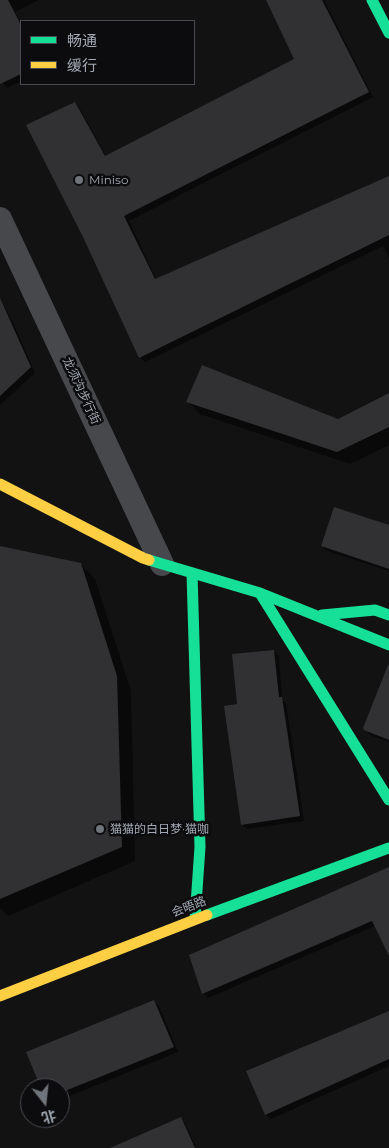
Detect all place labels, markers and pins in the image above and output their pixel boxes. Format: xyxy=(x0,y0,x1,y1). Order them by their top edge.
place label: Miniso xyxy=(89,173,128,187)
marker: Miniso xyxy=(73,174,85,186)
place label: 猫猫的白日梦·猫咖 xyxy=(110,822,209,836)
marker: 猫猫的白日梦·猫咖 xyxy=(94,823,106,835)

